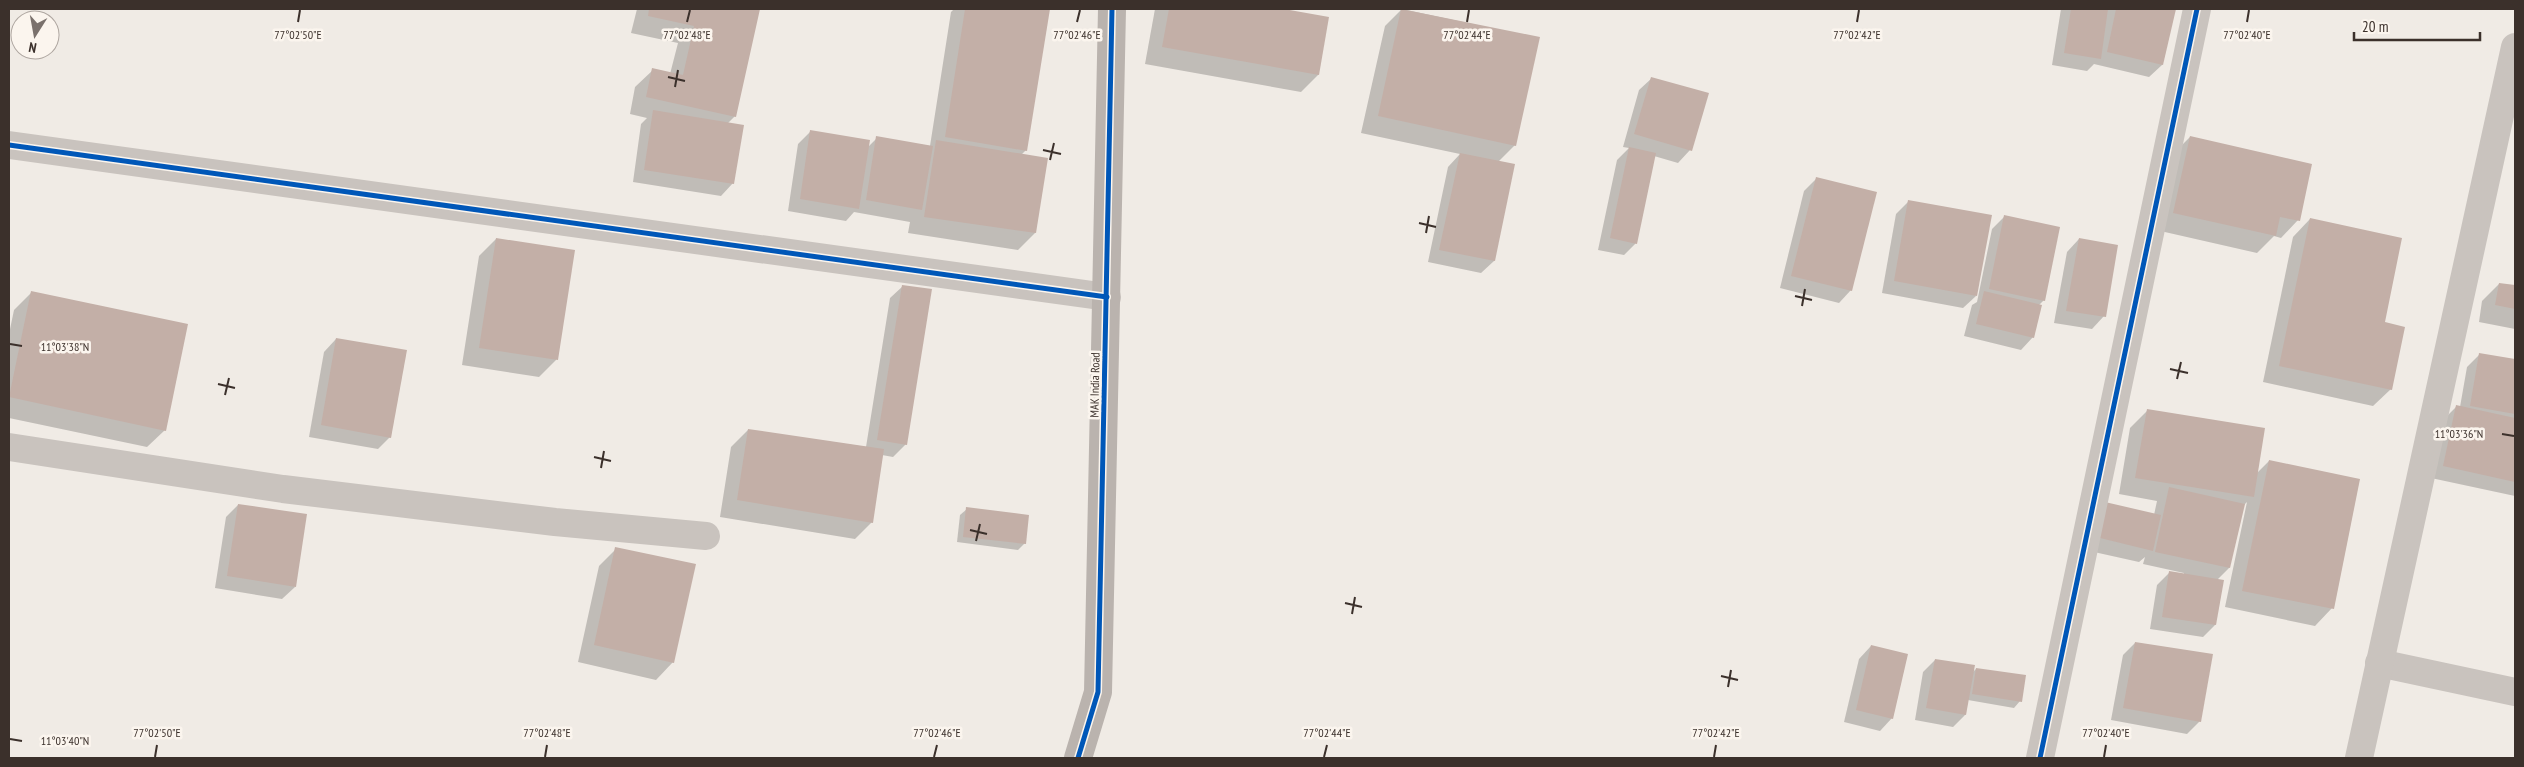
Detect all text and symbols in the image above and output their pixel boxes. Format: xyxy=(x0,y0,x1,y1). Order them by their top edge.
north arrow xyxy=(10,10,60,60)
scale bar xyxy=(2354,10,2480,42)
text: 20 m xyxy=(2362,17,2388,36)
text: 77°02'50"E xyxy=(274,27,322,42)
text: 77°02'48"E xyxy=(663,27,711,42)
text: 77°02'46"E xyxy=(1053,27,1101,42)
text: 77°02'44"E xyxy=(1443,27,1491,42)
text: 77°02'42"E xyxy=(1833,27,1881,42)
text: 77°02'40"E xyxy=(2223,27,2271,42)
text: N xyxy=(27,38,38,57)
text: 11°03'38"N xyxy=(41,339,89,354)
street label: MAK India Road xyxy=(1086,352,1103,418)
text: 11°03'36"N xyxy=(2435,426,2483,441)
text: 77°02'50"E xyxy=(133,725,181,740)
text: 77°02'48"E xyxy=(523,725,571,740)
text: 77°02'46"E xyxy=(913,725,961,740)
text: 77°02'44"E xyxy=(1303,725,1351,740)
text: 77°02'42"E xyxy=(1692,725,1740,740)
text: 77°02'40"E xyxy=(2082,725,2130,740)
text: 11°03'40"N xyxy=(41,733,89,748)

